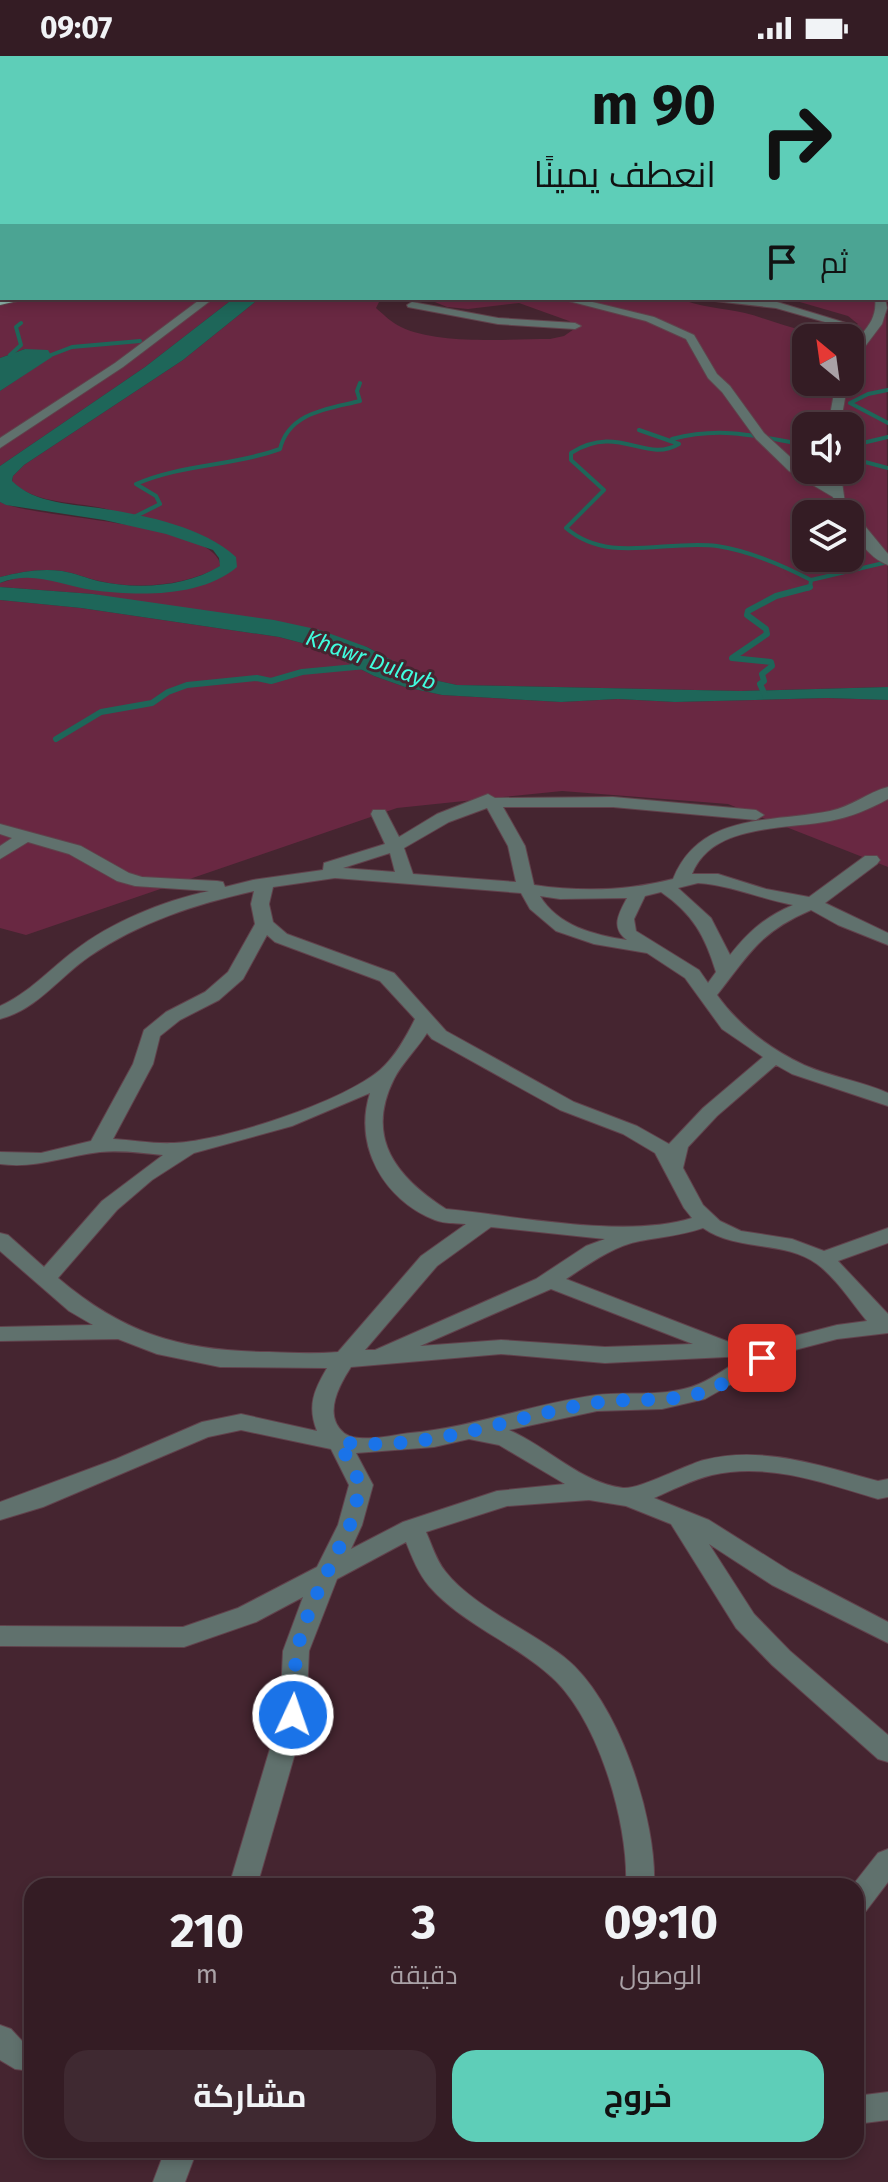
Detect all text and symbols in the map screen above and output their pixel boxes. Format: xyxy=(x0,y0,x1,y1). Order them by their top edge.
text: 09:07 xyxy=(40,10,112,46)
text: 90 m xyxy=(591,72,716,139)
icon: right xyxy=(744,88,848,192)
text: انعطف يمينًا xyxy=(534,153,716,197)
icon: arrive xyxy=(760,240,804,284)
text: ثم xyxy=(820,245,848,281)
north arrow xyxy=(792,324,864,396)
map controls xyxy=(792,324,864,572)
button: sound xyxy=(792,412,864,484)
button: layers xyxy=(792,500,864,572)
water label: Khawr Dulayb xyxy=(302,624,440,696)
pin xyxy=(728,1324,796,1392)
icon: arrive xyxy=(740,1336,784,1380)
position arrow xyxy=(251,1673,335,1757)
text: 3 xyxy=(411,1893,436,1951)
text: 09:10 xyxy=(603,1893,718,1951)
text: 210 xyxy=(170,1902,244,1960)
text: m xyxy=(196,1959,218,1990)
text: دقيقة xyxy=(390,1960,458,1991)
text: الوصول xyxy=(619,1960,702,1991)
button: مشاركة xyxy=(64,2050,436,2142)
button: خروج xyxy=(452,2050,824,2142)

